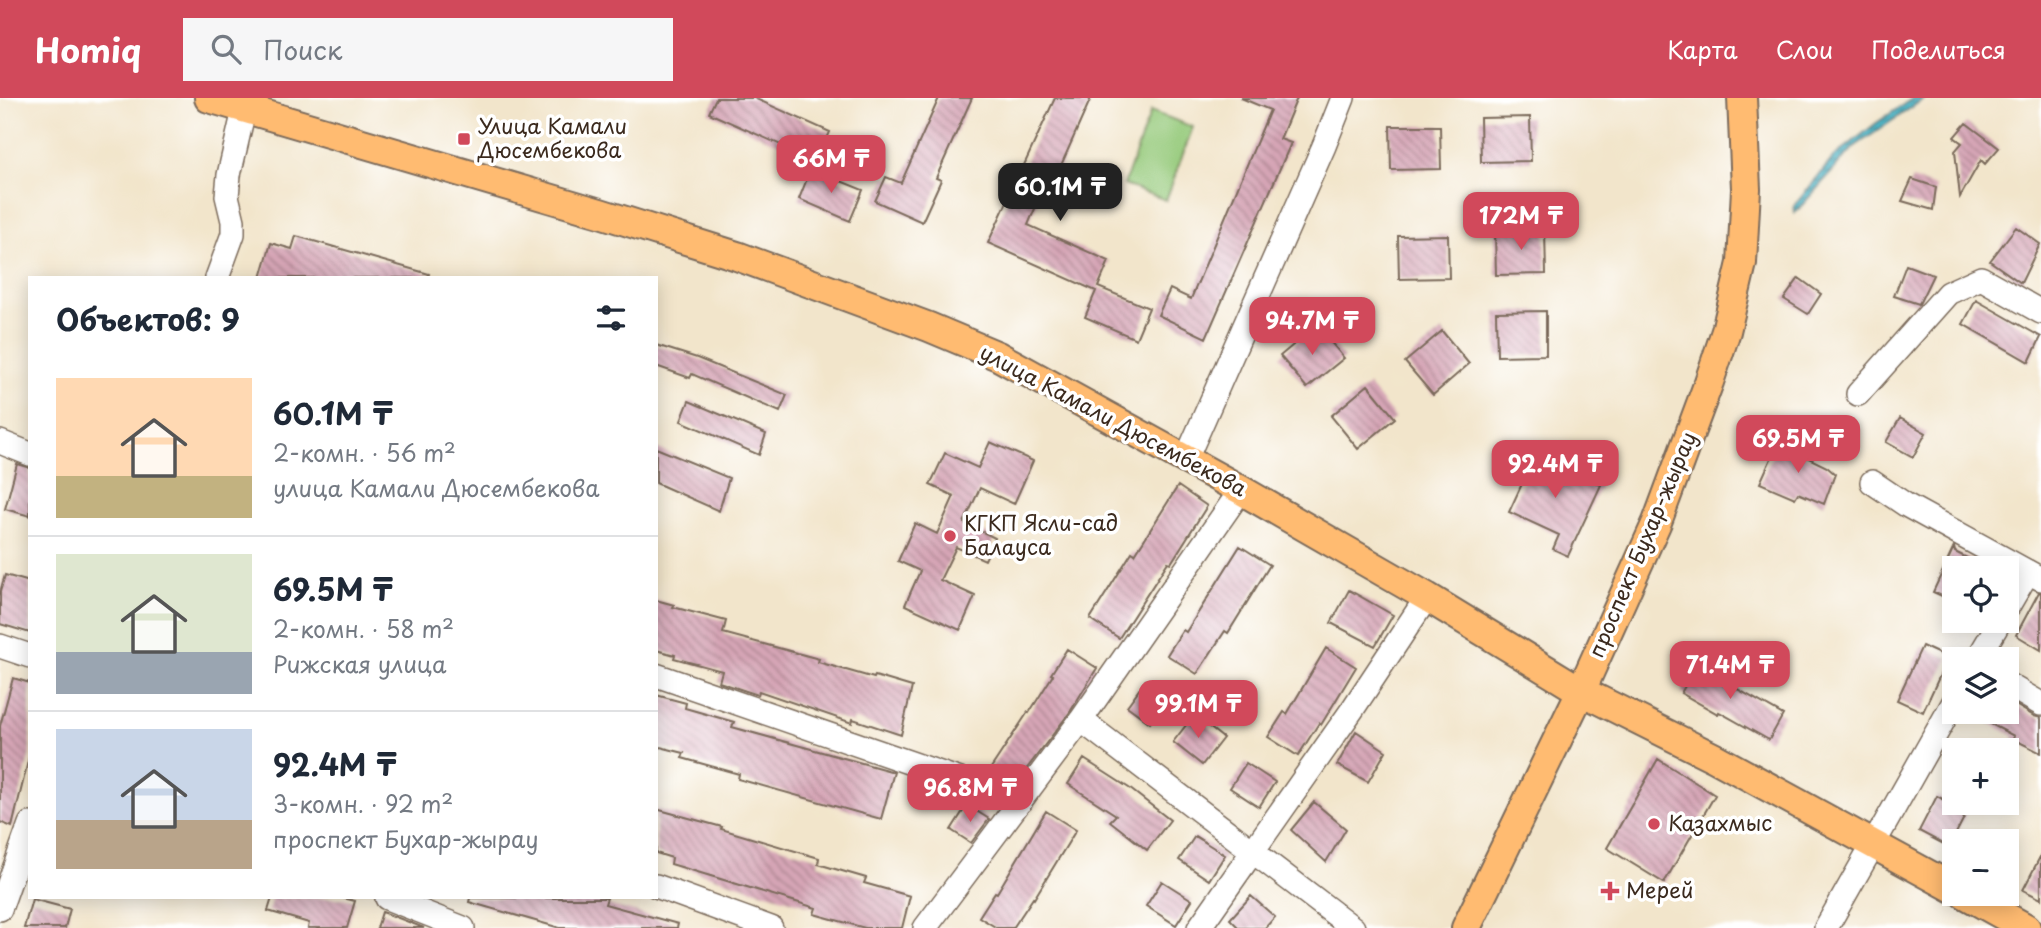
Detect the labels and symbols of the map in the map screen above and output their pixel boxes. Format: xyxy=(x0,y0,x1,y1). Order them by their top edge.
place label: Улица Камали Дюсембекова xyxy=(477,109,627,165)
marker: Улица Камали Дюсембекова xyxy=(456,131,472,147)
pin: 66M ₸ xyxy=(782,136,880,195)
pin: 60.1M ₸ xyxy=(995,164,1125,223)
pin: 172M ₸ xyxy=(1464,192,1578,252)
pin: 94.7M ₸ xyxy=(1247,298,1377,357)
street label: улица Камали Дюсембекова xyxy=(975,335,1253,503)
pin: 69.5M ₸ xyxy=(1733,416,1863,475)
street label: проспект Бухар-жырау xyxy=(1579,426,1703,662)
pin: 92.4M ₸ xyxy=(1490,440,1620,500)
place label: КГКП Ясли-сад Балауса xyxy=(964,506,1118,562)
marker: КГКП Ясли-сад Балауса xyxy=(942,528,958,544)
pin: 71.4M ₸ xyxy=(1665,642,1795,701)
pin: 99.1M ₸ xyxy=(1133,680,1263,740)
pin: 96.8M ₸ xyxy=(905,764,1035,824)
place label: Казахмыс xyxy=(1668,806,1772,838)
marker: Казахмыс xyxy=(1646,816,1662,832)
place label: Мерей xyxy=(1626,873,1693,905)
marker: Мерей xyxy=(1600,881,1620,901)

